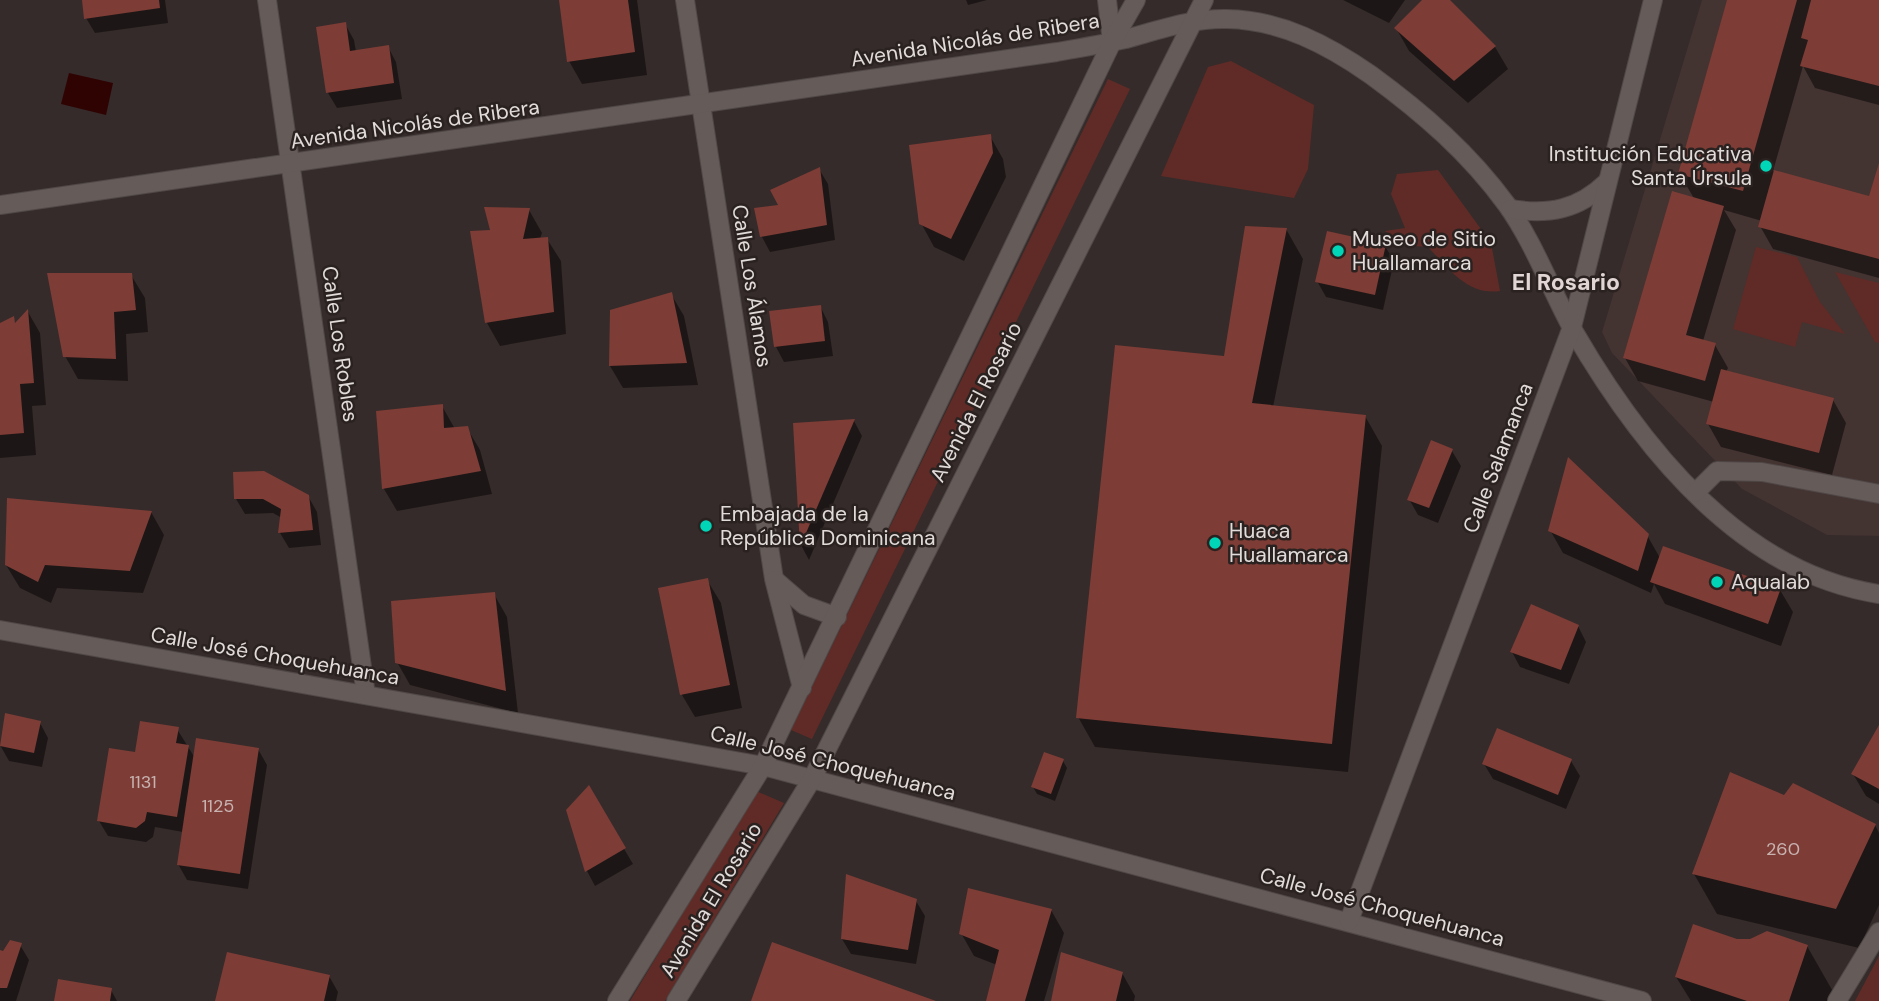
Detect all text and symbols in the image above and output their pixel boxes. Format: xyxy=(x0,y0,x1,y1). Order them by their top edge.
street label: Avenida Nicolás de Ribera xyxy=(849,7,1101,73)
street label: Avenida Nicolás de Ribera xyxy=(289,93,541,155)
place label: Institución Educativa Santa Úrsula xyxy=(1549,140,1752,192)
marker: Institución Educativa Santa Úrsula xyxy=(1758,158,1774,174)
street label: Calle Los Álamos xyxy=(725,203,779,369)
place label: Museo de Sitio Huallamarca xyxy=(1352,225,1496,277)
marker: Museo de Sitio Huallamarca xyxy=(1330,243,1346,259)
street label: Calle Los Robles xyxy=(315,264,365,424)
district label: El Rosario xyxy=(1512,267,1620,297)
street label: Avenida El Rosario xyxy=(924,317,1028,487)
street label: Calle Salamanca xyxy=(1456,379,1540,537)
place label: Embajada de la República Dominicana xyxy=(720,500,936,552)
place label: Huaca Huallamarca xyxy=(1229,517,1349,569)
marker: Embajada de la República Dominicana xyxy=(698,518,714,534)
marker: Huaca Huallamarca xyxy=(1207,535,1223,551)
place label: Aqualab xyxy=(1731,568,1810,596)
marker: Aqualab xyxy=(1709,574,1725,590)
street label: Calle José Choquehuanca xyxy=(148,620,402,692)
street label: Calle José Choquehuanca xyxy=(707,719,959,807)
house number: 1131 xyxy=(129,770,157,794)
house number: 1125 xyxy=(202,794,234,818)
street label: Avenida El Rosario xyxy=(654,817,768,983)
house number: 260 xyxy=(1766,837,1800,861)
street label: Calle José Choquehuanca xyxy=(1257,861,1507,953)

